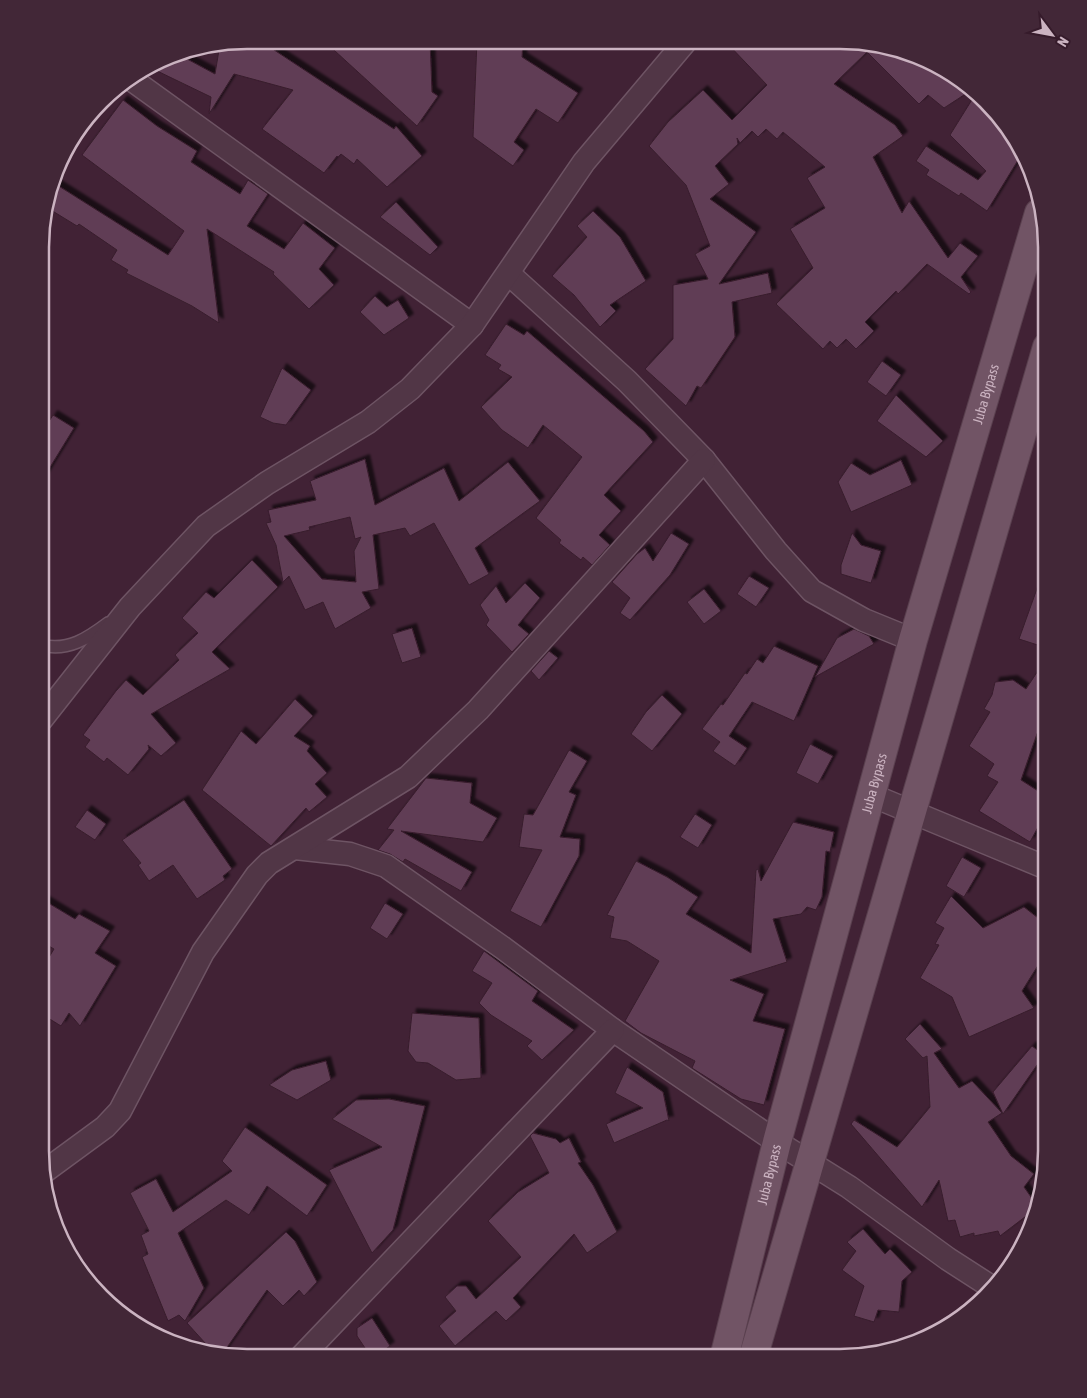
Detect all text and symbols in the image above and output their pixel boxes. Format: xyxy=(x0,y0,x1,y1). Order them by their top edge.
north arrow xyxy=(1027,10,1077,60)
text: N xyxy=(1054,34,1072,50)
street label: Juba Bypass xyxy=(969,362,1002,426)
street label: Juba Bypass xyxy=(858,751,890,815)
street label: Juba Bypass xyxy=(754,1142,784,1206)

